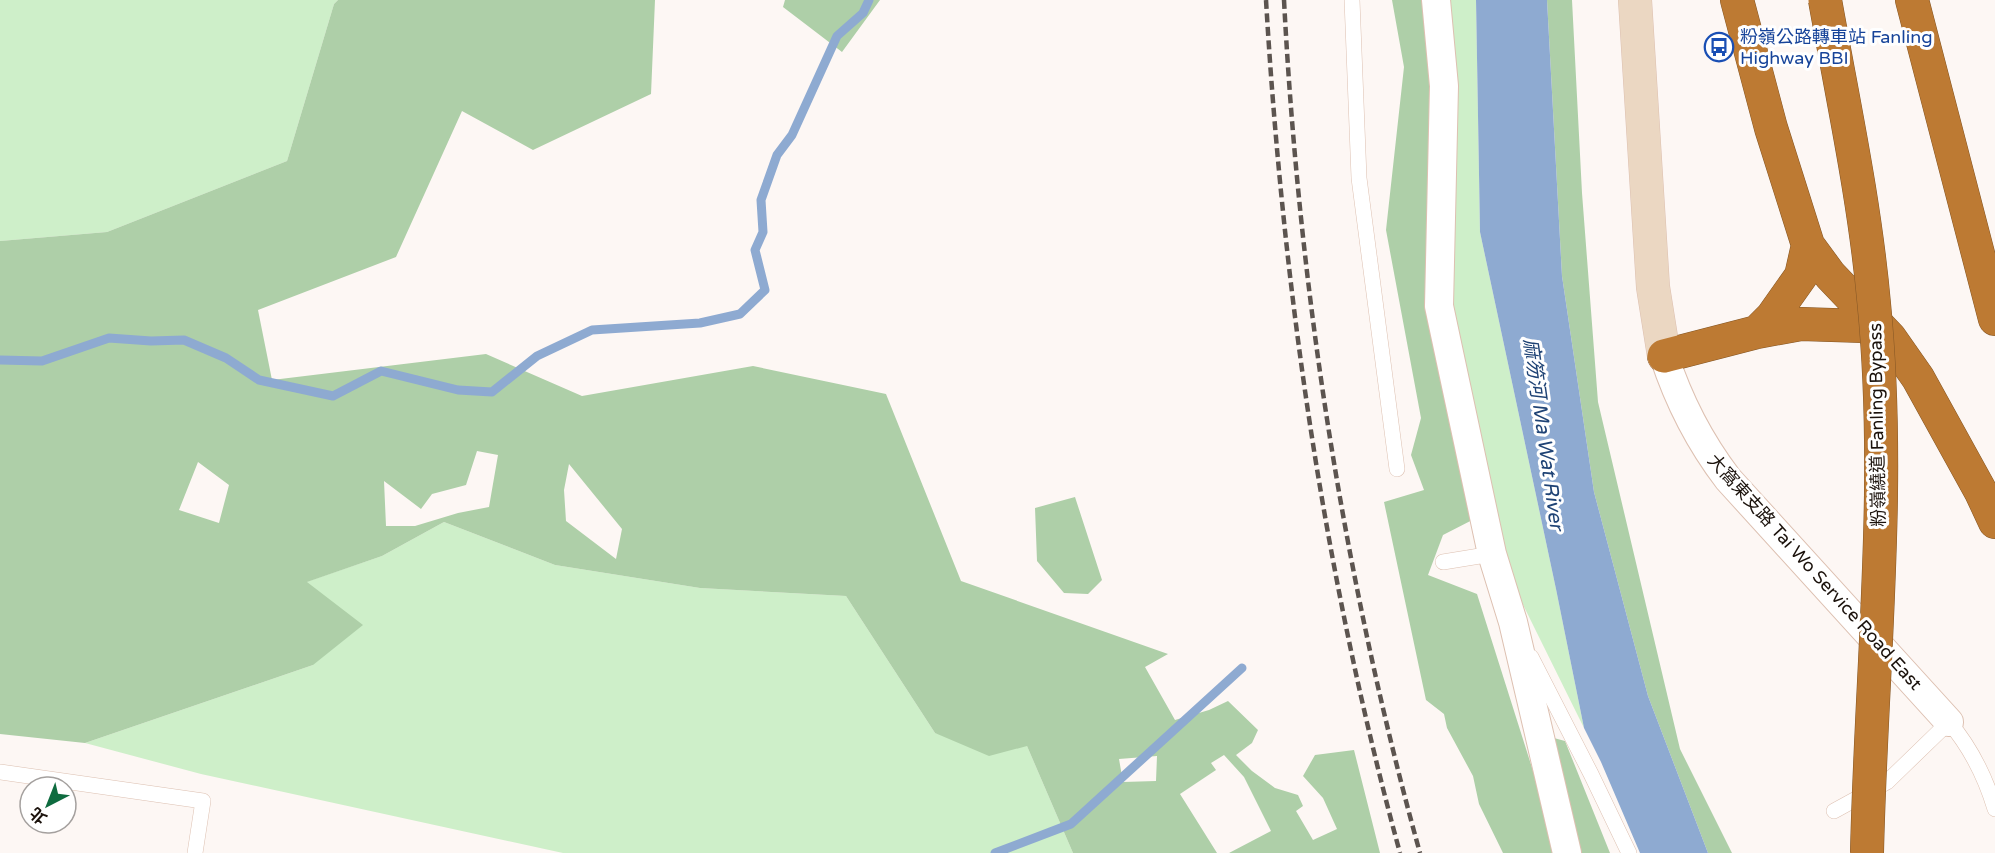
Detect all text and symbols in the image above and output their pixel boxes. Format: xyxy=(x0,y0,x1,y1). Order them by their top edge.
place label: 粉嶺公路轉車站 Fanling Highway BBI xyxy=(1740,26,1933,69)
bus stop icon: 粉嶺公路轉車站 Fanling Highway BBI xyxy=(1703,31,1735,63)
street label: 粉嶺繞道 Fanling Bypass xyxy=(1864,323,1890,527)
water label: 麻笏河 Ma Wat River xyxy=(1518,337,1569,534)
street label: 大窩東支路 Tai Wo Service Road East xyxy=(1703,449,1927,695)
north arrow xyxy=(18,775,78,835)
text: 北 xyxy=(26,803,51,828)

